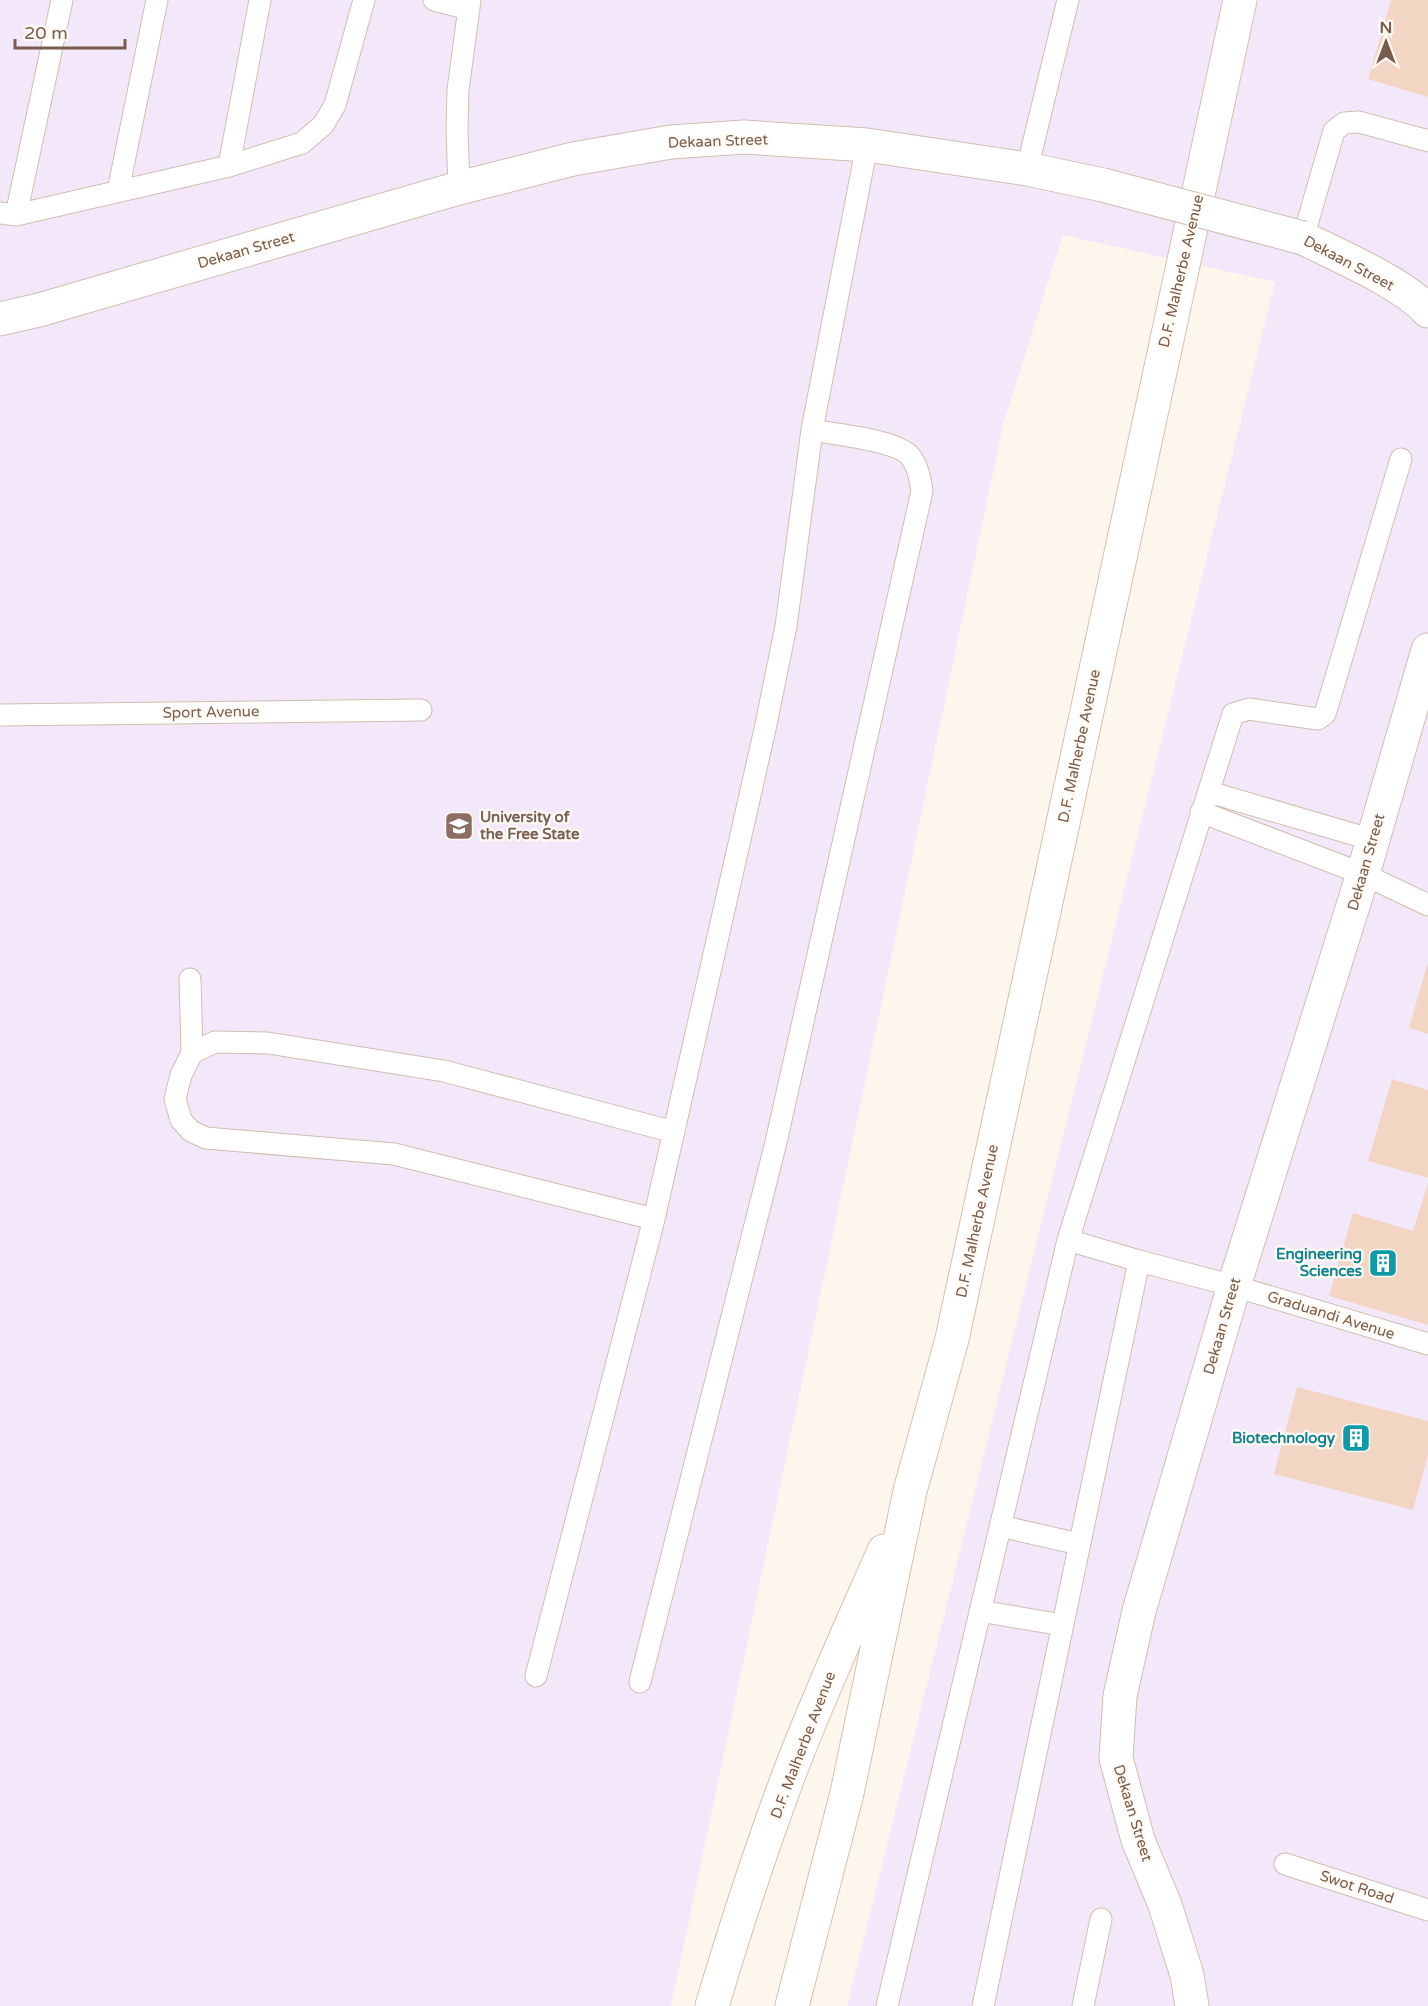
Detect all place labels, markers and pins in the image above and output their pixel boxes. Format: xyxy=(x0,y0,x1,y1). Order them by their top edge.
place label: University of the Free State xyxy=(479,808,580,843)
school or university icon: University of the Free State xyxy=(443,810,475,842)
place label: Engineering Sciences xyxy=(1276,1245,1362,1280)
building icon: Engineering Sciences xyxy=(1367,1247,1399,1279)
building icon: Biotechnology xyxy=(1340,1422,1372,1454)
place label: Biotechnology xyxy=(1232,1429,1335,1448)

